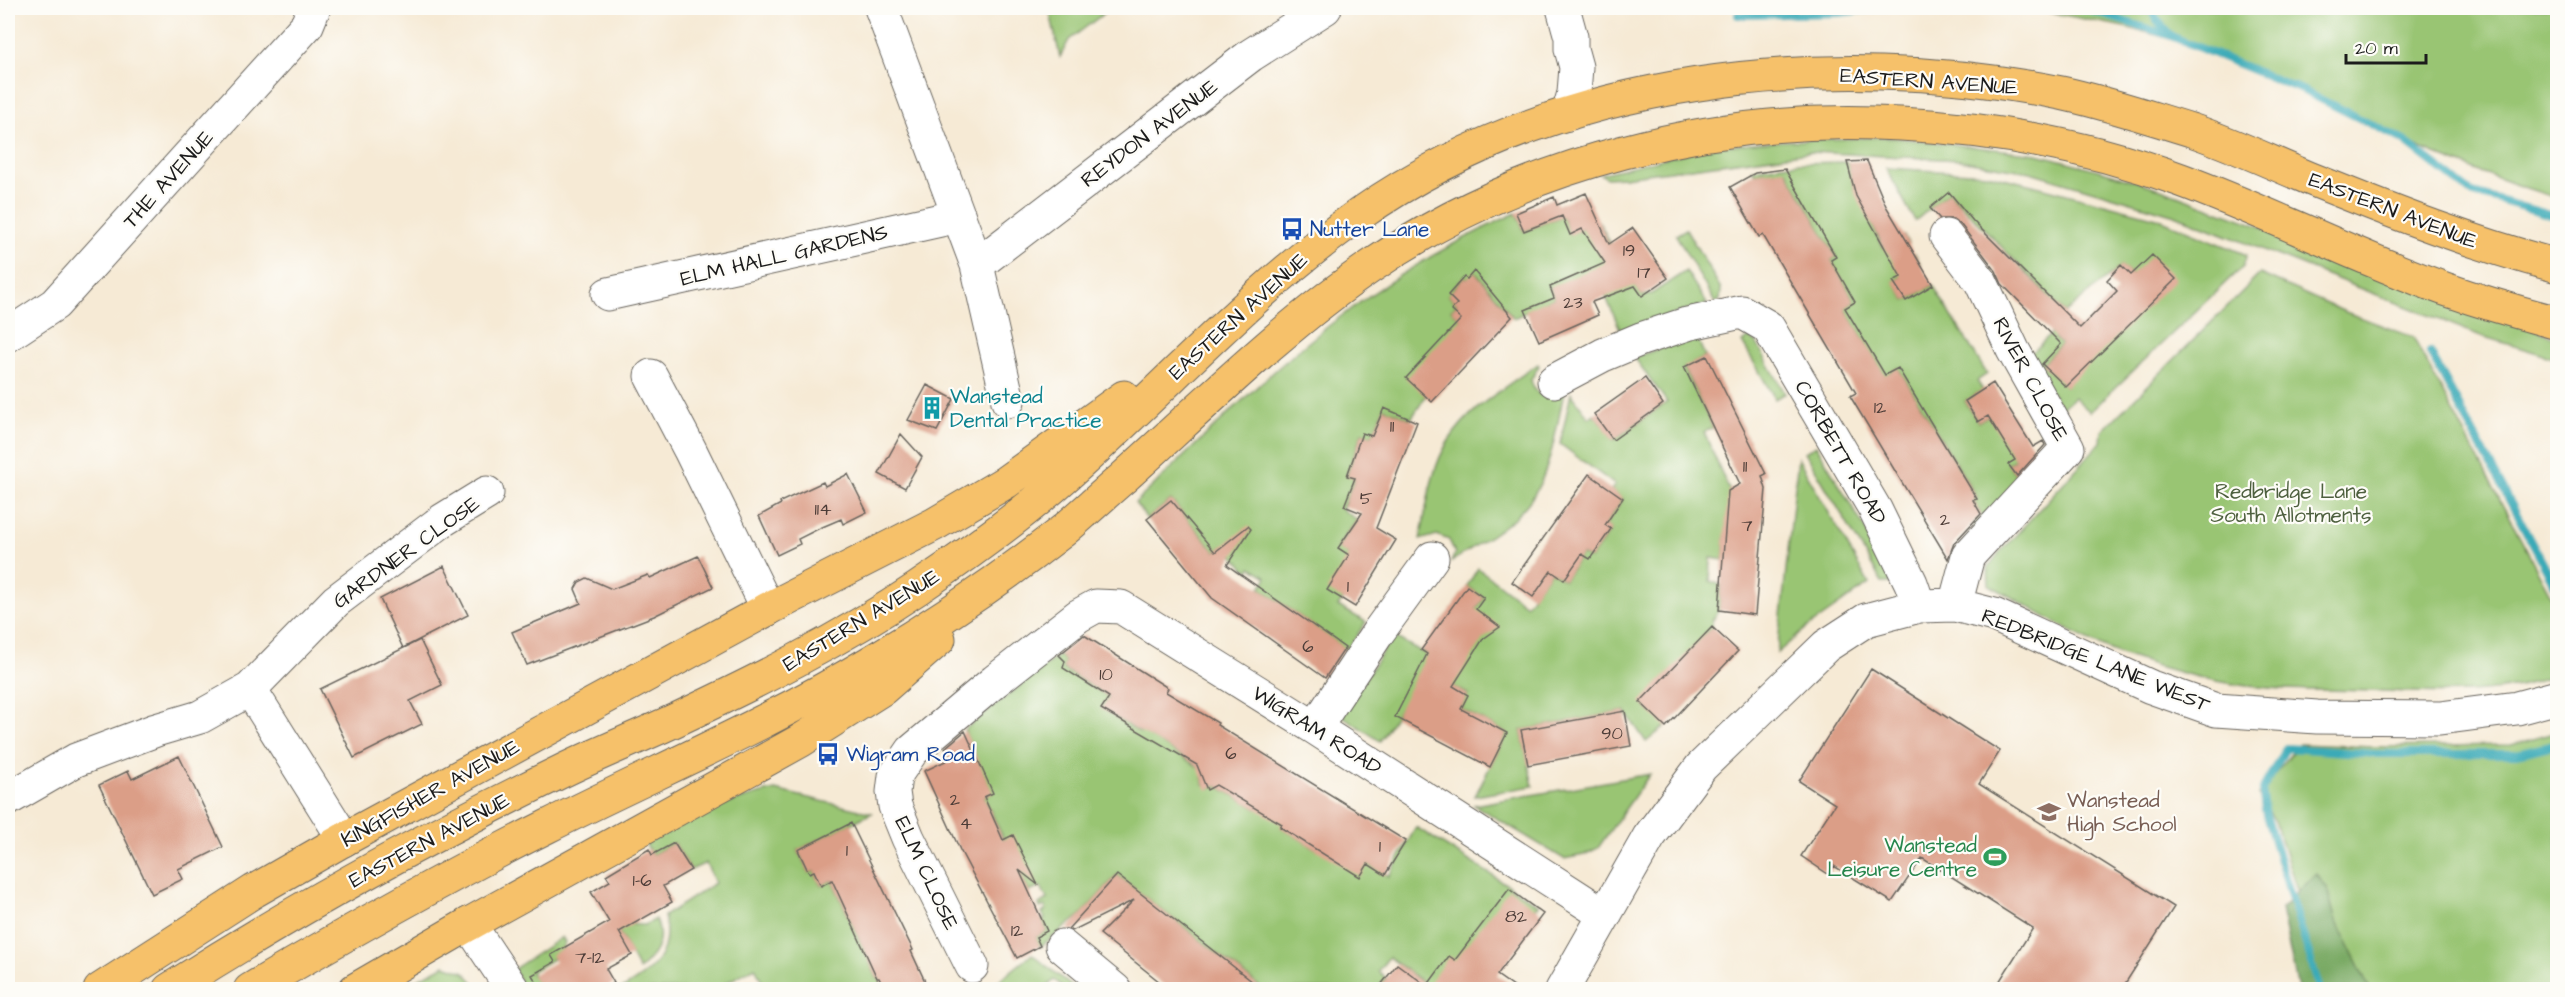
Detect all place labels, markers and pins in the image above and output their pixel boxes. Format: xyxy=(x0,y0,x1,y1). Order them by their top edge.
place label: Nutter Lane xyxy=(1310,215,1429,244)
bus stop icon: Nutter Lane xyxy=(1279,216,1305,242)
place label: Wanstead Dental Practice xyxy=(950,382,1102,435)
building icon: Wanstead Dental Practice xyxy=(919,395,945,421)
place label: Wigram Road xyxy=(846,740,975,771)
bus stop icon: Wigram Road xyxy=(815,741,841,767)
place label: Wanstead High School xyxy=(2067,786,2177,841)
school or university icon: Wanstead High School xyxy=(2036,799,2062,825)
place label: Wanstead Leisure Centre xyxy=(1827,831,1977,884)
sports icon: Wanstead Leisure Centre xyxy=(1982,844,2008,870)

